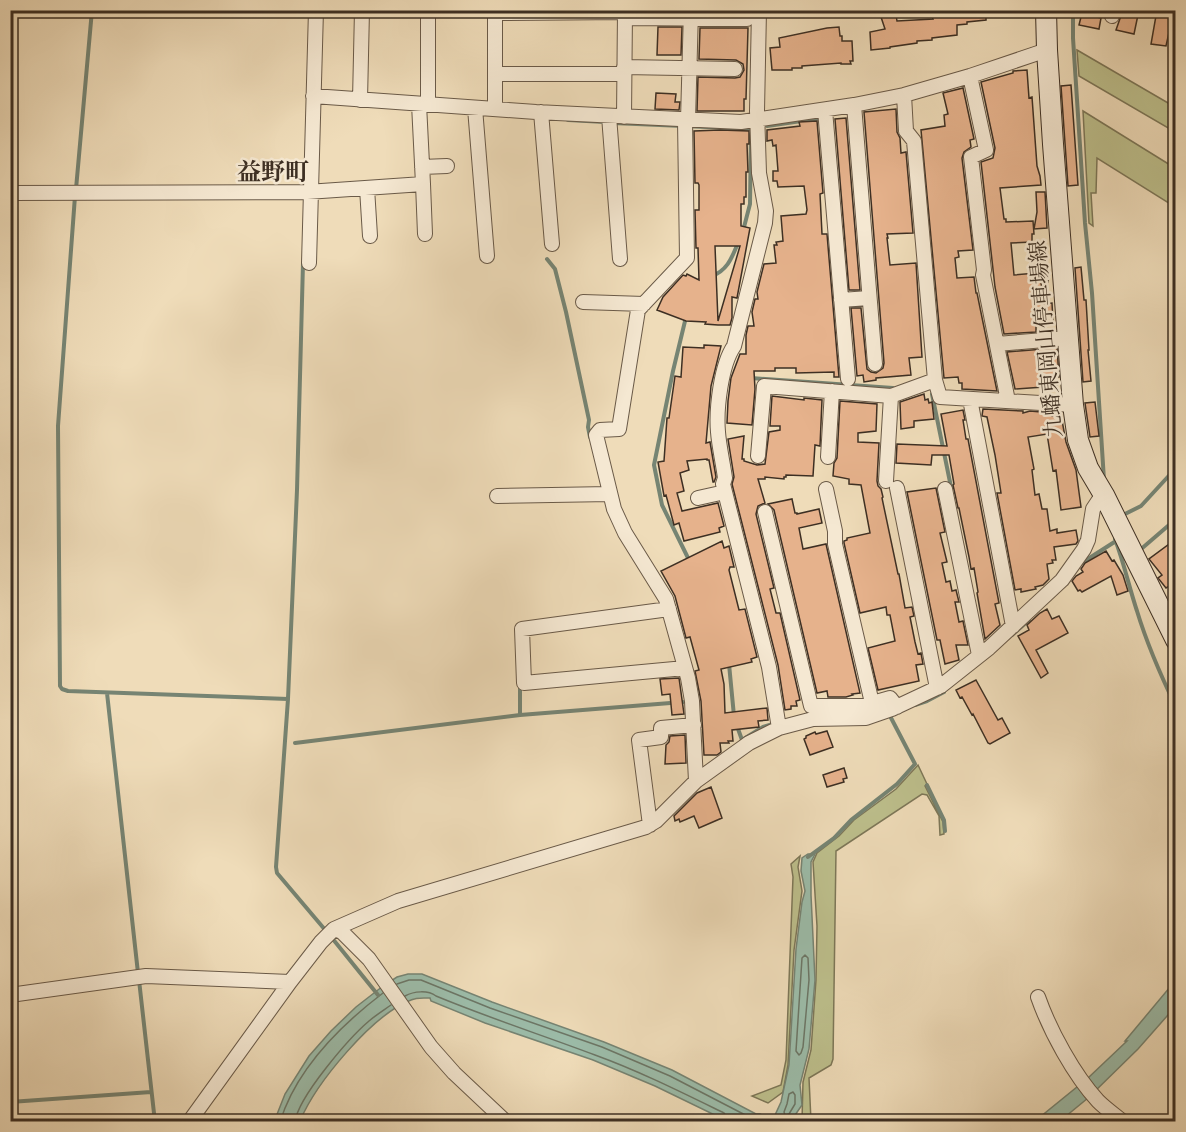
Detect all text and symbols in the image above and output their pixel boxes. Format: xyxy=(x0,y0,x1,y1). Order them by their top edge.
district label: 益野町 xyxy=(237,156,309,188)
street label: 九蟠東岡山停車場線 xyxy=(1022,239,1070,439)

